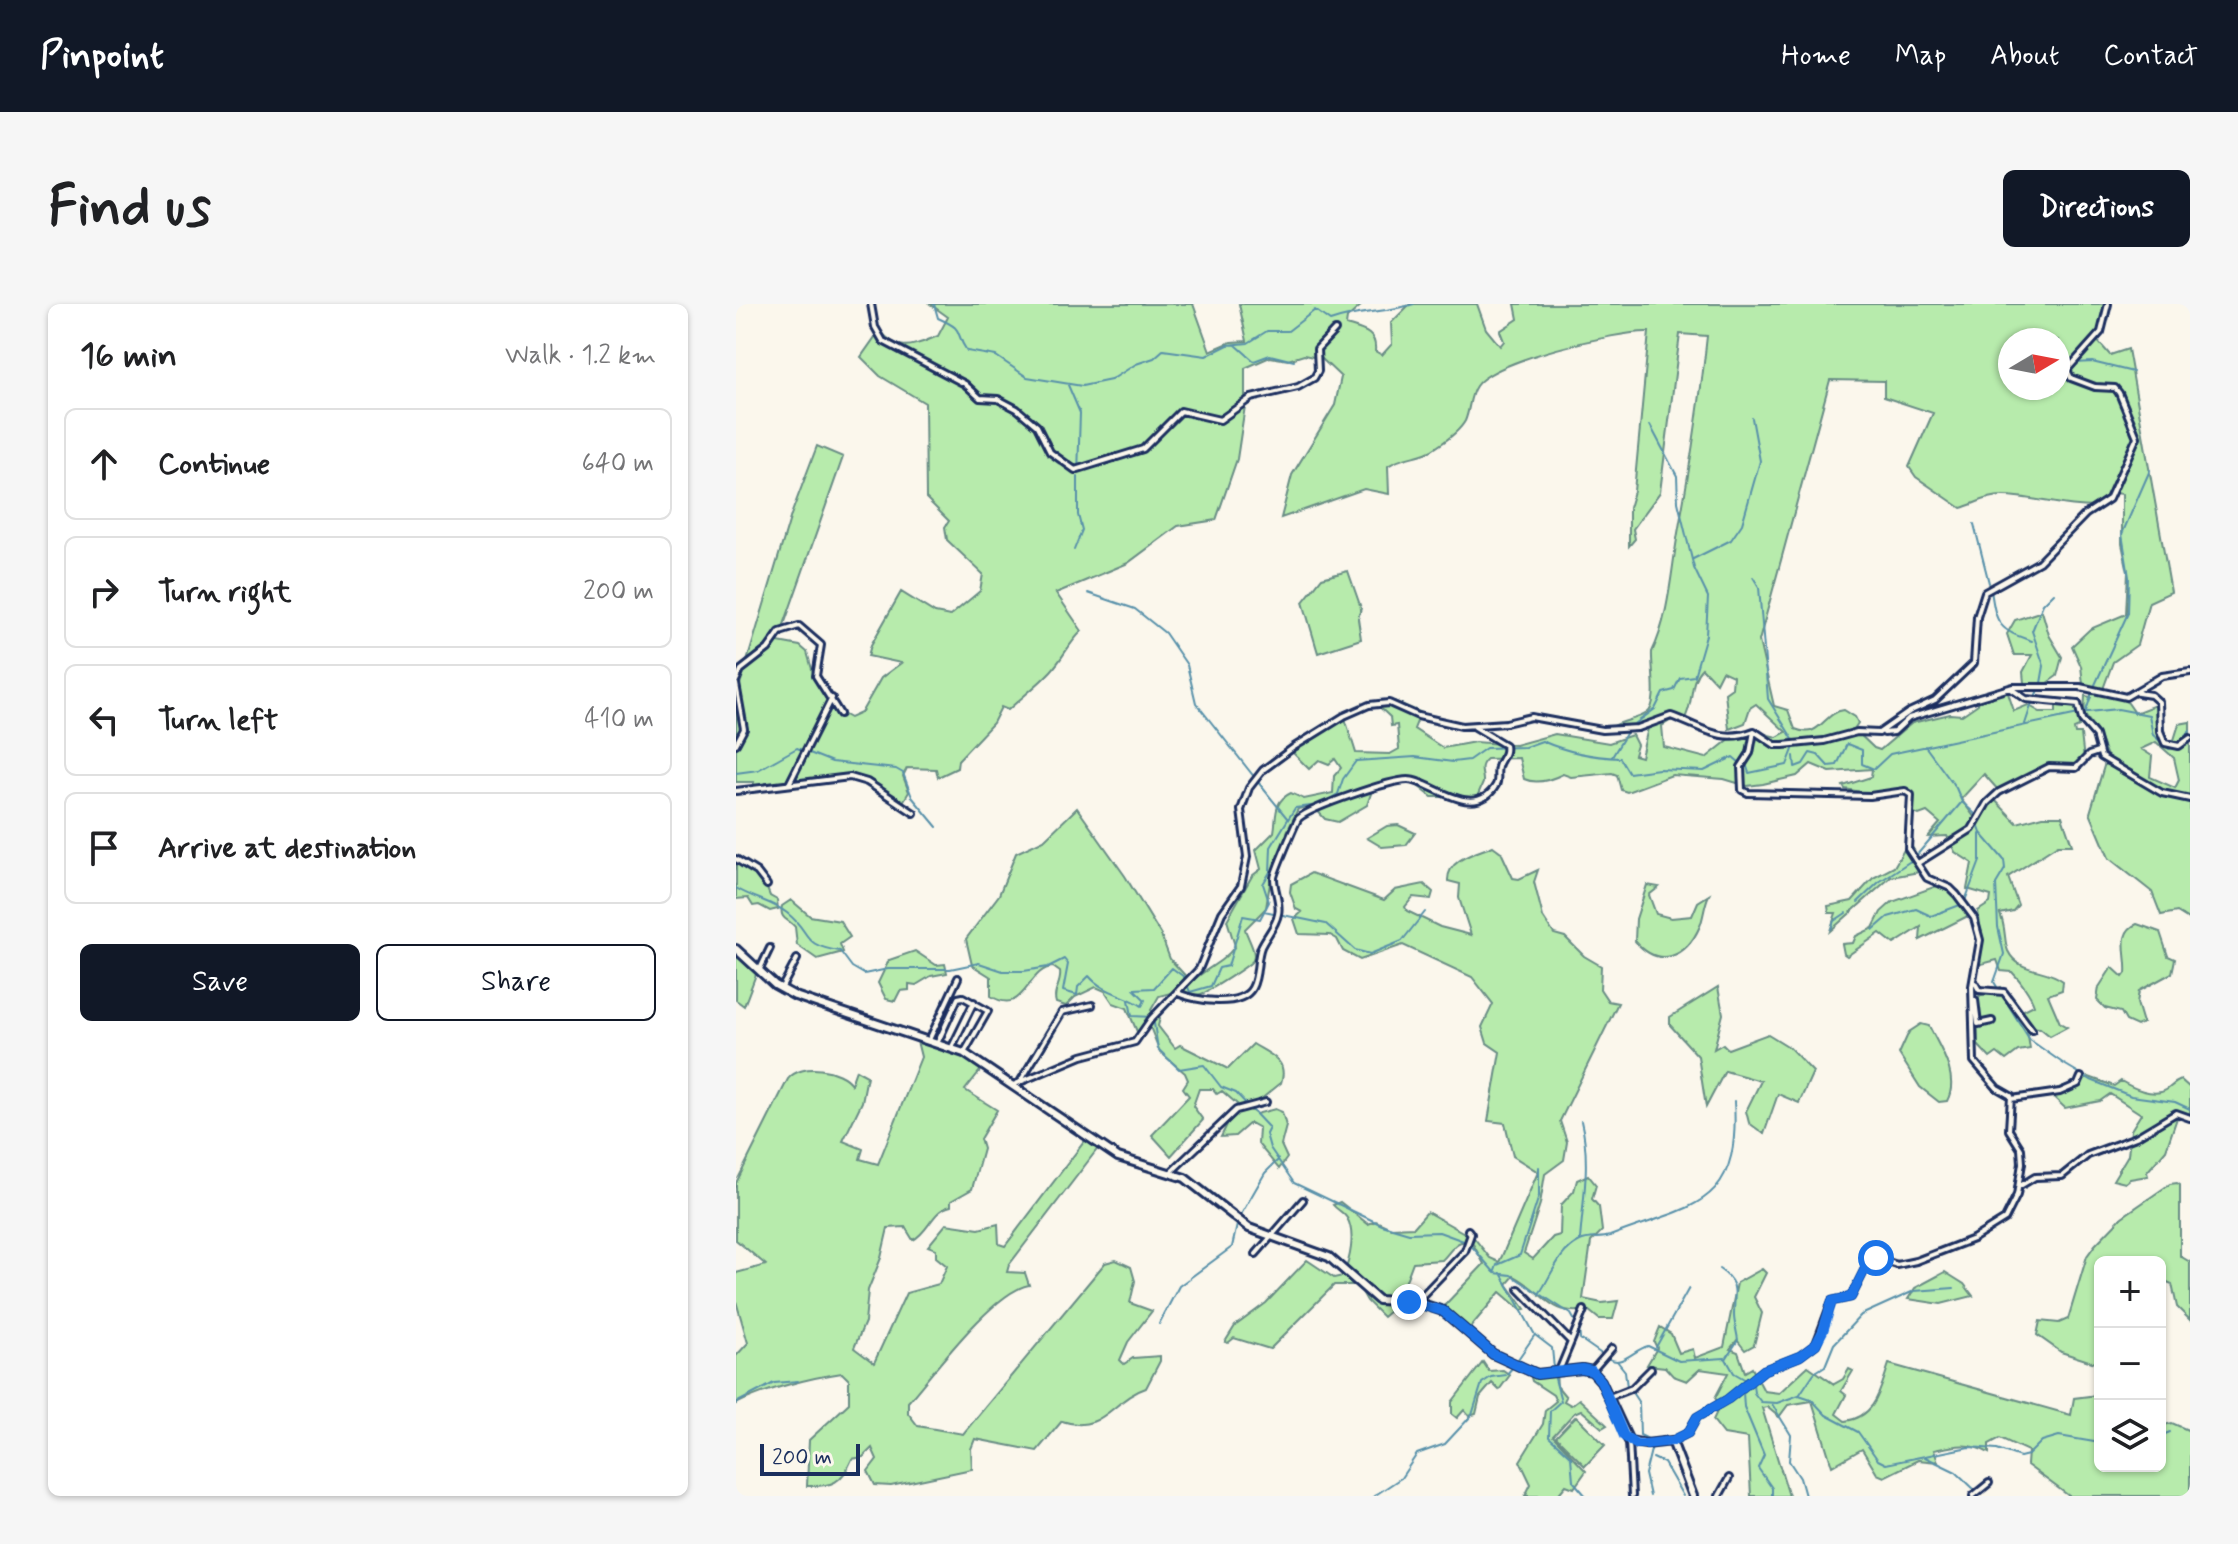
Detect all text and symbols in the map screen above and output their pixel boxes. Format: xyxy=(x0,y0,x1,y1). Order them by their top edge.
text: Pinpoint xyxy=(40,32,164,81)
text: Home xyxy=(1781,38,1851,75)
text: Map xyxy=(1895,38,1946,75)
text: About xyxy=(1990,38,2059,75)
text: Contact xyxy=(2103,38,2198,75)
button: Directions xyxy=(2003,170,2190,247)
text: Find us xyxy=(48,172,211,245)
north arrow xyxy=(1998,328,2070,400)
text: 16 min xyxy=(80,334,177,379)
text: Walk · 1.2 km xyxy=(505,339,656,373)
icon: ahead xyxy=(82,442,126,486)
text: Continue xyxy=(158,445,270,484)
text: 640 m xyxy=(582,447,654,481)
icon: right xyxy=(82,570,126,614)
text: Turn right xyxy=(158,573,291,612)
text: 200 m xyxy=(583,575,654,609)
icon: left xyxy=(82,698,126,742)
text: Turn left xyxy=(158,701,278,740)
text: 410 m xyxy=(584,703,654,737)
icon: arrive xyxy=(82,826,126,870)
text: Arrive at destination xyxy=(158,829,416,868)
button: Save xyxy=(80,944,360,1021)
button: Share xyxy=(376,944,656,1021)
route start xyxy=(1858,1240,1894,1276)
map controls xyxy=(2094,1256,2166,1472)
button: + xyxy=(2094,1256,2166,1328)
route end xyxy=(1391,1284,1427,1320)
button: − xyxy=(2094,1328,2166,1400)
button: layers xyxy=(2094,1400,2166,1472)
scale bar xyxy=(760,1440,860,1476)
text: 200 m xyxy=(772,1444,832,1472)

